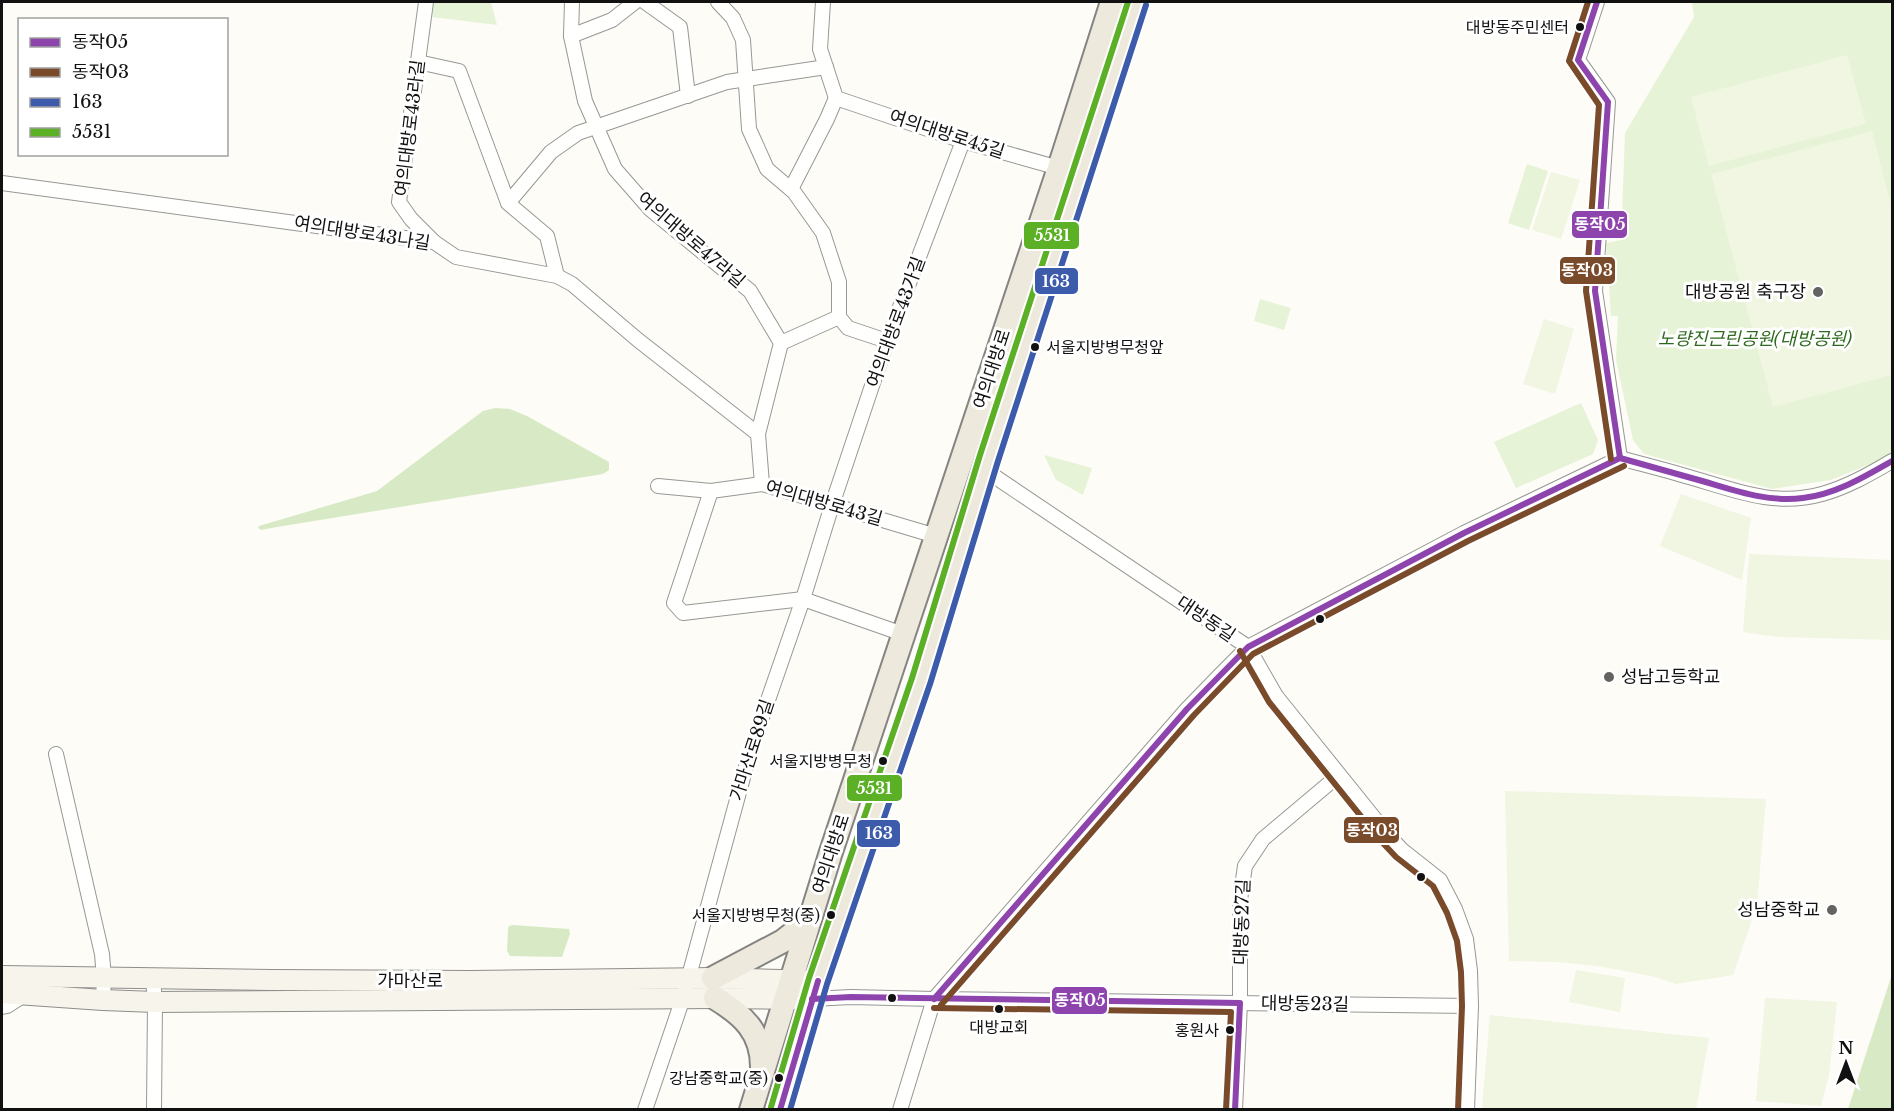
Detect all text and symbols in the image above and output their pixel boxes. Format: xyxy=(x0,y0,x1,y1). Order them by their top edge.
place label: 대방동주민센터 xyxy=(1466,17,1569,37)
legend xyxy=(18,18,228,156)
marker: 대방동주민센터 xyxy=(1574,21,1586,33)
text: 동작05 xyxy=(72,31,128,53)
street label: 여의대방로43라길 xyxy=(391,58,429,198)
text: 동작03 xyxy=(72,61,129,83)
text: 163 xyxy=(72,91,103,113)
street label: 여의대방로45길 xyxy=(886,105,1008,163)
text: 5531 xyxy=(72,121,112,143)
street label: 여의대방로47라길 xyxy=(633,187,749,293)
line badge: 동작05 xyxy=(1571,210,1628,239)
street label: 여의대방로43나길 xyxy=(292,211,432,255)
text: 동작05 xyxy=(1574,214,1626,234)
line badge: 5531 xyxy=(1023,221,1080,250)
text: 5531 xyxy=(1034,225,1070,245)
street label: 여의대방로43가길 xyxy=(862,254,930,390)
line badge: 동작03 xyxy=(1559,256,1616,285)
text: 동작03 xyxy=(1561,260,1613,280)
line badge: 163 xyxy=(1034,267,1079,295)
text: 163 xyxy=(1042,271,1070,291)
place label: 대방공원 축구장 xyxy=(1685,281,1806,303)
marker: 대방공원 축구장 xyxy=(1811,285,1825,299)
street label: 여의대방로 xyxy=(969,326,1015,412)
park label: 노량진근린공원(대방공원) xyxy=(1658,328,1852,350)
place label: 서울지방병무청앞 xyxy=(1046,337,1164,357)
marker: 서울지방병무청앞 xyxy=(1029,341,1041,353)
street label: 여의대방로43길 xyxy=(763,476,885,530)
street label: 대방동길 xyxy=(1172,591,1240,647)
unlabelled marker xyxy=(1314,613,1326,625)
place label: 성남고등학교 xyxy=(1621,666,1720,688)
marker: 성남고등학교 xyxy=(1602,670,1616,684)
street label: 가마산로89길 xyxy=(725,697,779,803)
place label: 서울지방병무청 xyxy=(769,751,872,771)
marker: 서울지방병무청 xyxy=(877,755,889,767)
line badge: 5531 xyxy=(846,774,903,802)
text: 5531 xyxy=(856,778,892,798)
street label: 여의대방로 xyxy=(808,811,854,897)
line badge: 동작03 xyxy=(1343,816,1400,844)
line badge: 163 xyxy=(856,819,901,848)
text: 동작03 xyxy=(1346,820,1398,840)
text: 163 xyxy=(865,823,893,843)
unlabelled marker xyxy=(1415,871,1427,883)
street label: 대방동27길 xyxy=(1229,878,1255,966)
place label: 성남중학교 xyxy=(1737,899,1820,921)
marker: 성남중학교 xyxy=(1825,903,1839,917)
place label: 서울지방병무청(중) xyxy=(692,905,820,925)
marker: 서울지방병무청(중) xyxy=(825,909,837,921)
street label: 가마산로 xyxy=(377,970,443,992)
line badge: 동작05 xyxy=(1051,986,1108,1015)
text: 동작05 xyxy=(1054,990,1106,1010)
unlabelled marker xyxy=(886,992,898,1004)
street label: 대방동23길 xyxy=(1261,992,1349,1016)
marker: 대방교회 xyxy=(993,1003,1005,1015)
place label: 대방교회 xyxy=(970,1017,1028,1037)
place label: 홍원사 xyxy=(1175,1020,1219,1040)
marker: 홍원사 xyxy=(1224,1024,1236,1036)
north arrow xyxy=(1816,1033,1876,1093)
text: N xyxy=(1838,1038,1854,1058)
place label: 강남중학교(중) xyxy=(669,1068,768,1088)
marker: 강남중학교(중) xyxy=(773,1072,785,1084)

